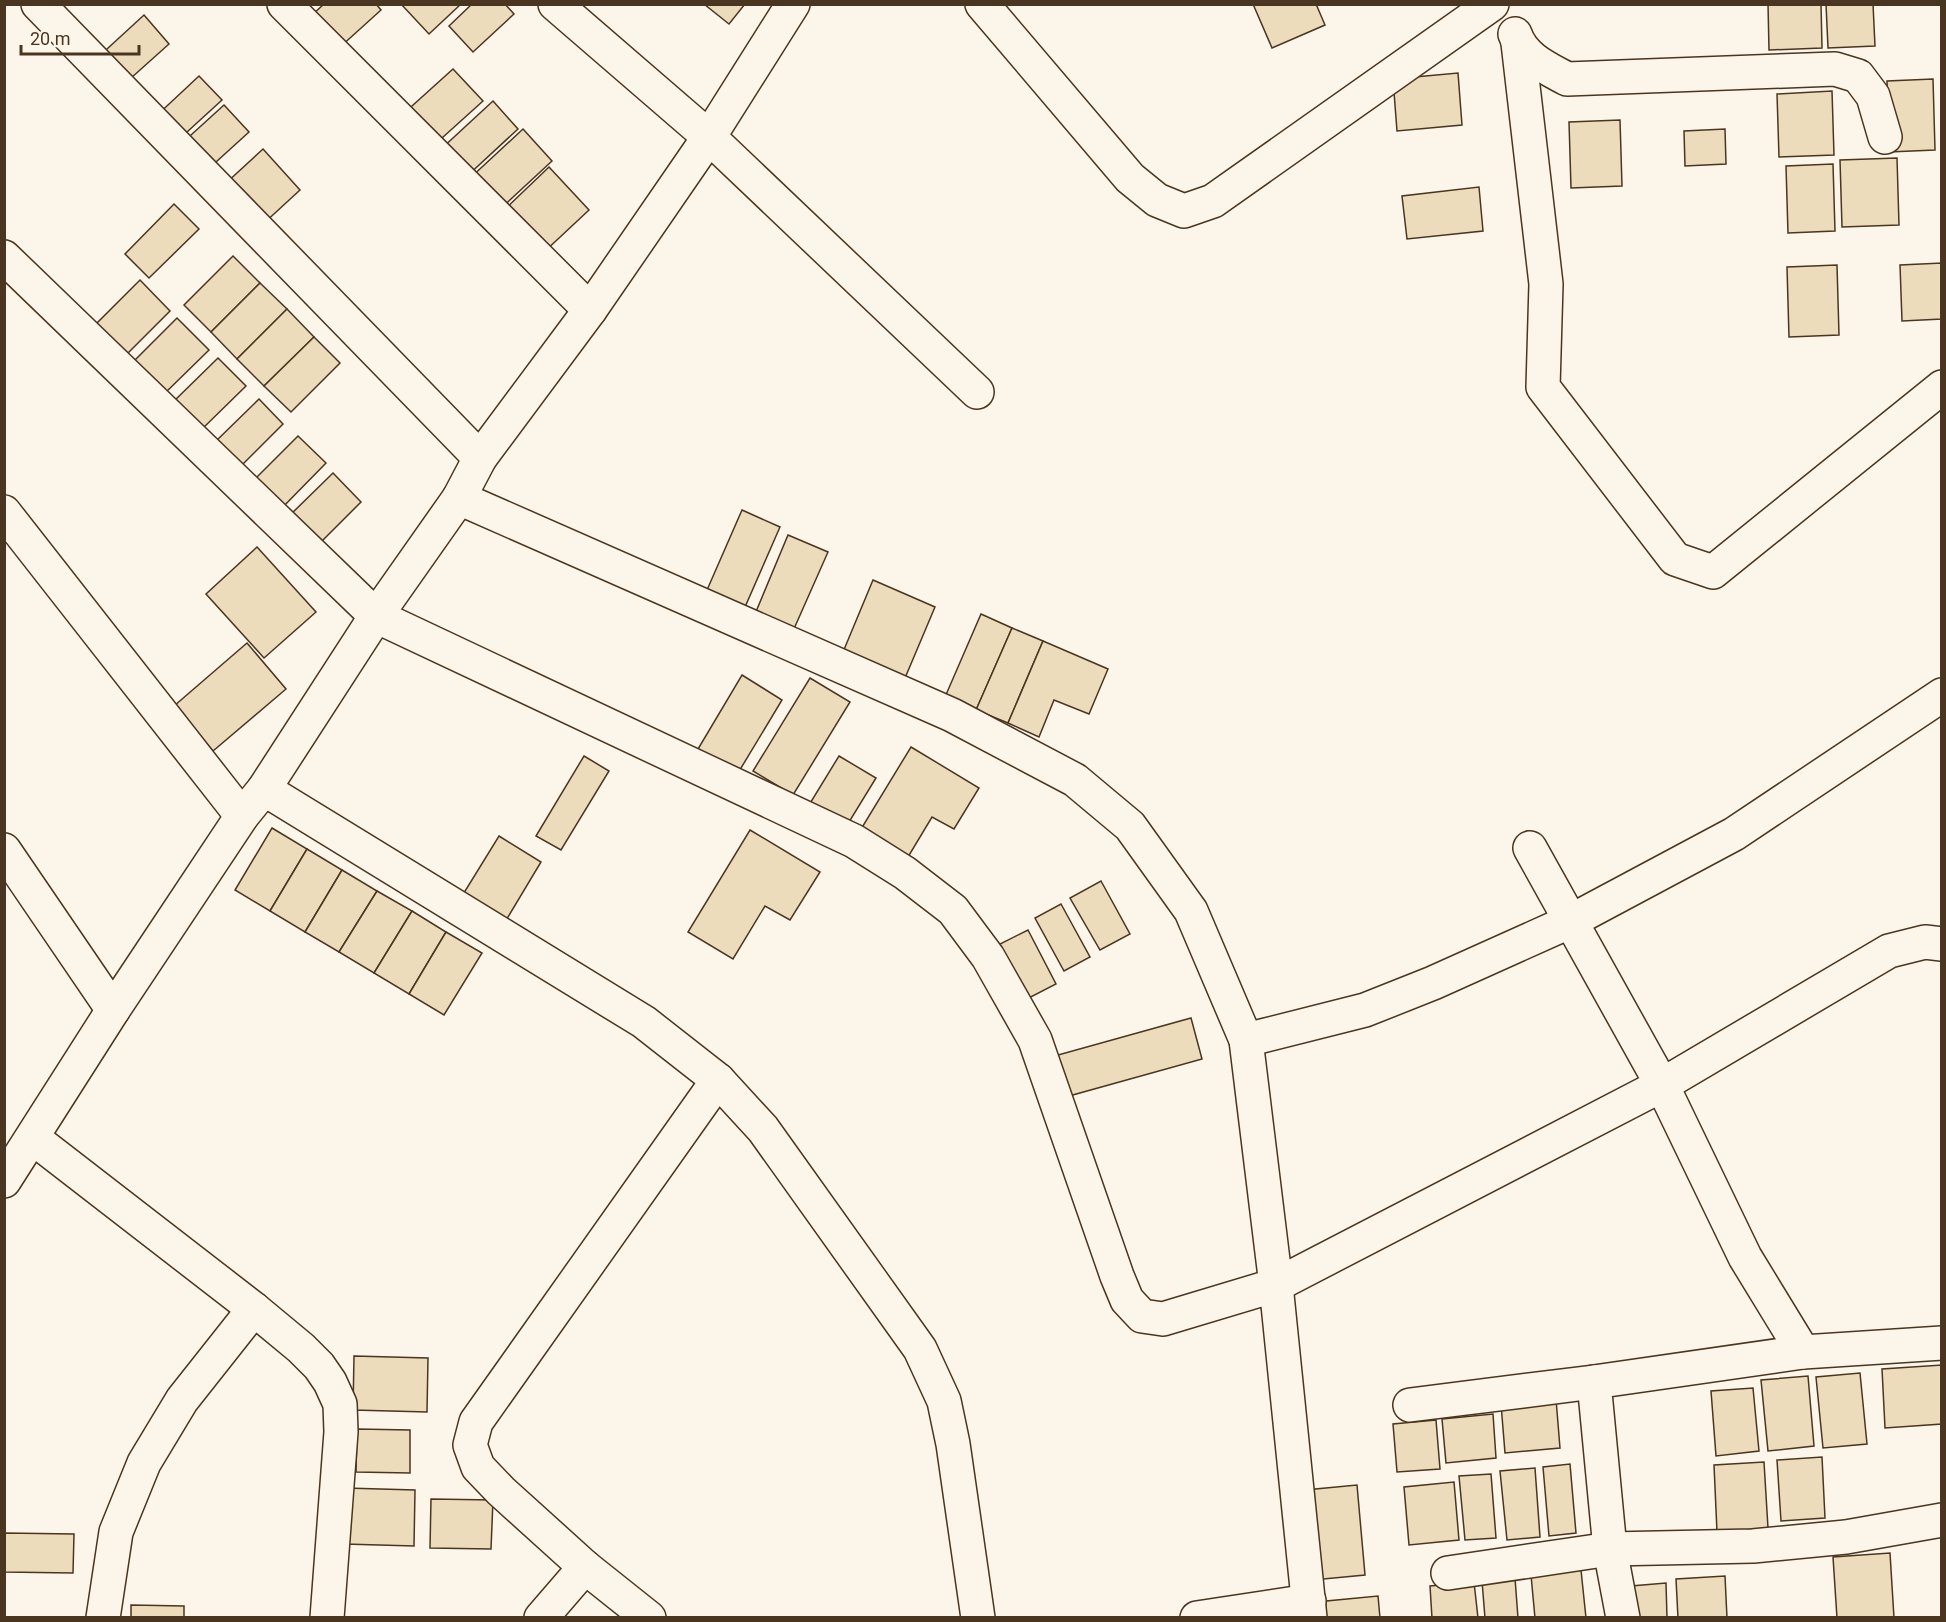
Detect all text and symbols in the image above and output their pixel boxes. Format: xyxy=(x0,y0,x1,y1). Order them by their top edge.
scale bar xyxy=(21,18,140,56)
text: 20 m xyxy=(30,28,70,49)

